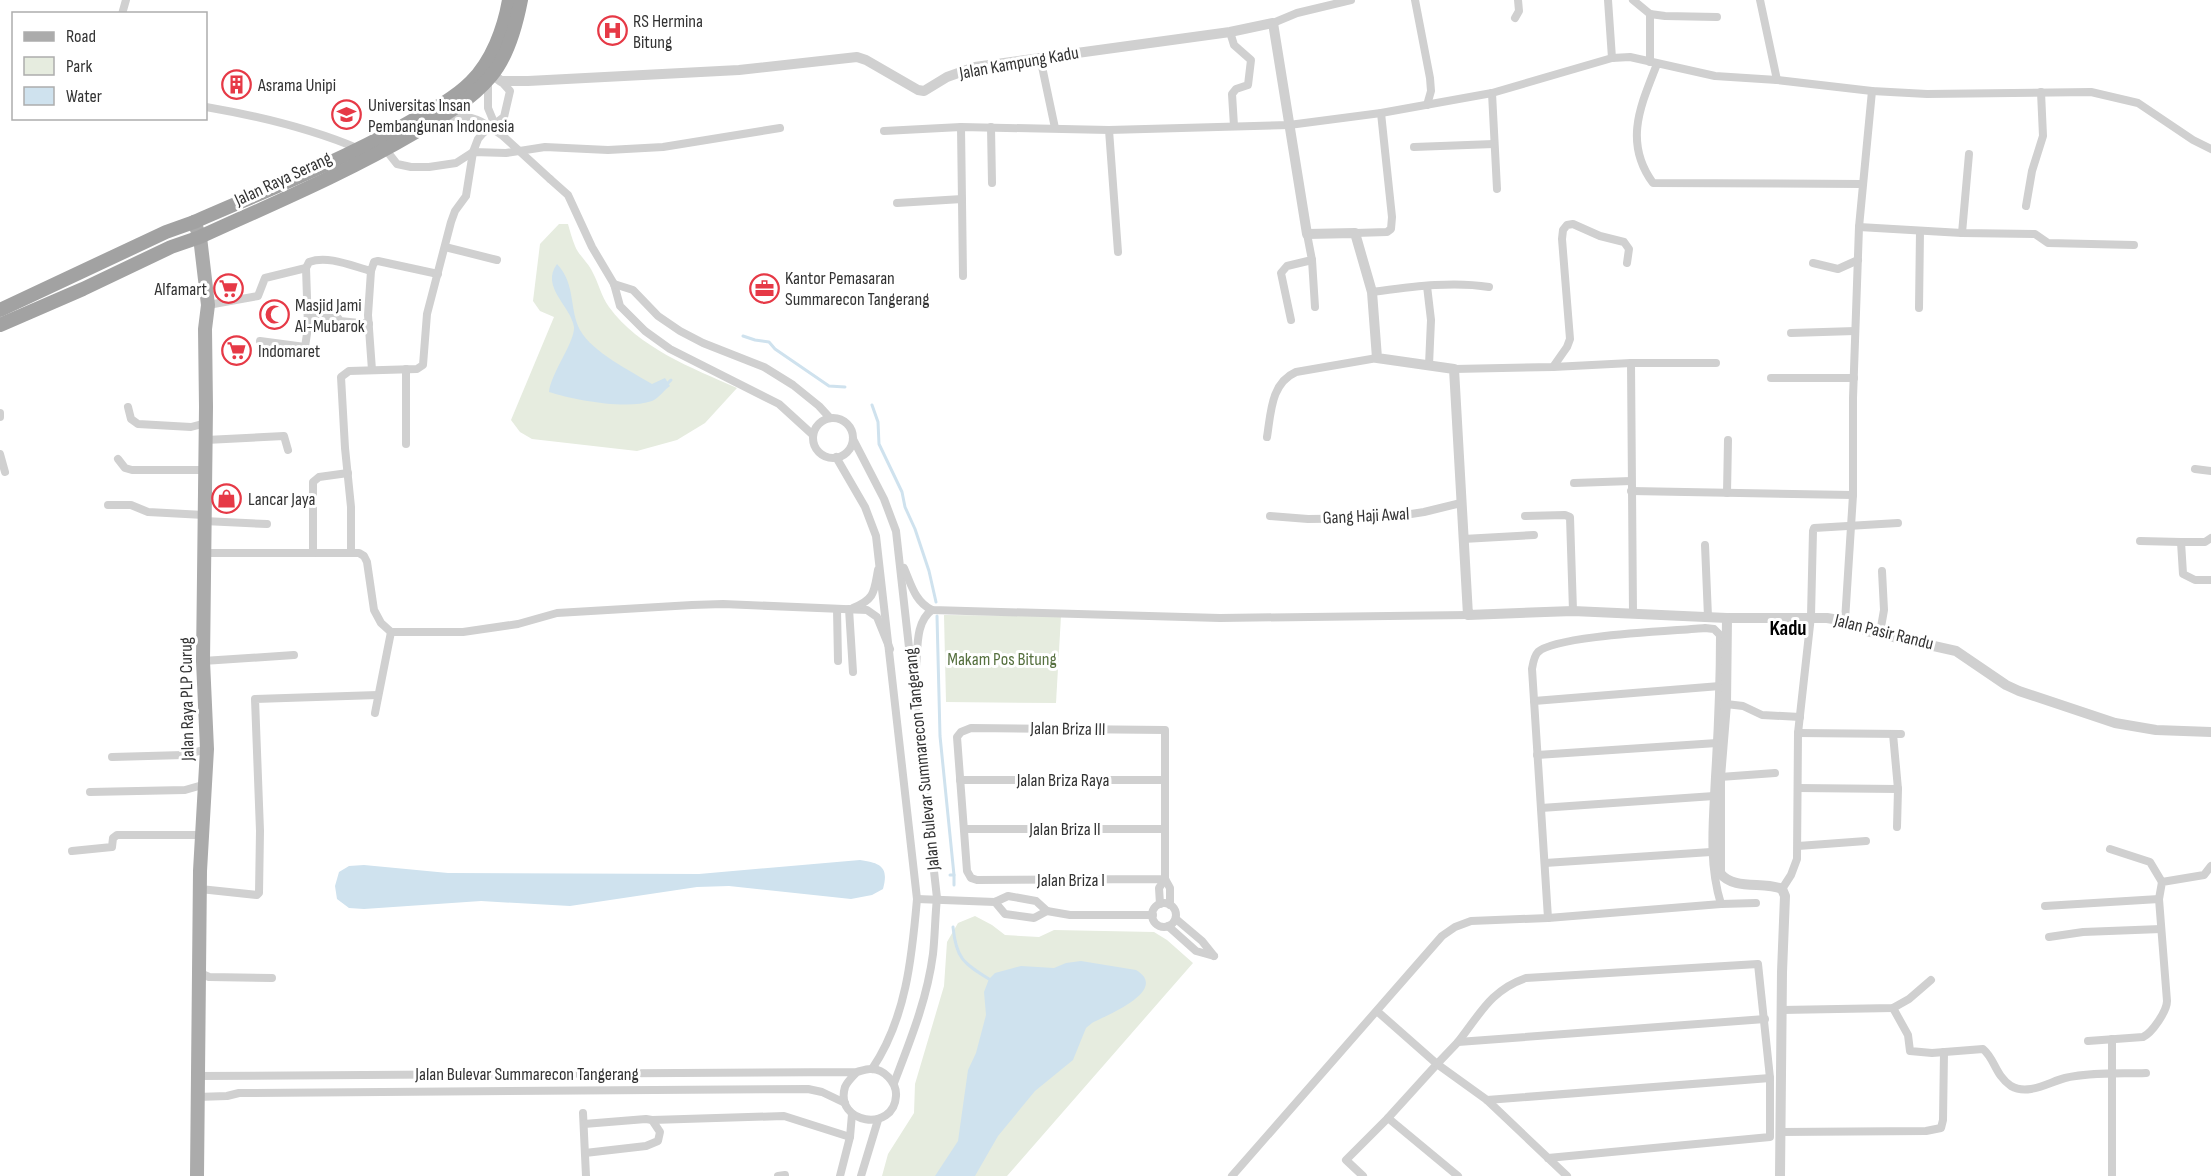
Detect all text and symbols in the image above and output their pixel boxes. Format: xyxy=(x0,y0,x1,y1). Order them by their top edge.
place label: RS Hermina Bitung xyxy=(633,11,703,53)
legend xyxy=(12,12,207,120)
hospital icon: RS Hermina Bitung xyxy=(596,15,628,47)
text: Road xyxy=(66,26,96,47)
street label: Jalan Kampung Kadu xyxy=(957,42,1080,84)
text: Park xyxy=(66,56,92,77)
building icon: Asrama Unipi xyxy=(221,69,253,101)
place label: Asrama Unipi xyxy=(257,75,336,96)
text: Water xyxy=(66,86,102,107)
place label: Universitas Insan Pembangunan Indonesia xyxy=(368,95,514,137)
school or university icon: Universitas Insan Pembangunan Indonesia xyxy=(331,99,363,131)
street label: Jalan Raya Serang xyxy=(230,147,335,211)
place label: Kantor Pemasaran Summarecon Tangerang xyxy=(785,268,929,310)
office icon: Kantor Pemasaran Summarecon Tangerang xyxy=(748,272,780,304)
supermarket icon: Alfamart xyxy=(212,273,244,305)
place label: Alfamart xyxy=(153,279,208,300)
place label: Masjid Jami Al-Mubarok xyxy=(294,295,365,337)
mosque icon: Masjid Jami Al-Mubarok xyxy=(258,299,290,331)
supermarket icon: Indomaret xyxy=(221,335,253,367)
place label: Indomaret xyxy=(258,341,321,362)
shop icon: Lancar Jaya xyxy=(211,483,243,515)
place label: Lancar Jaya xyxy=(248,489,315,510)
street label: Gang Haji Awal xyxy=(1322,503,1410,529)
street label: Jalan Pasir Randu xyxy=(1831,609,1936,654)
district label: Kadu xyxy=(1769,616,1807,641)
street label: Jalan Raya PLP Curug xyxy=(175,637,199,762)
street label: Jalan Bulevar Summarecon Tangerang xyxy=(900,647,944,872)
park label: Makam Pos Bitung xyxy=(947,649,1057,670)
street label: Jalan Briza III xyxy=(1029,718,1106,740)
street label: Jalan Briza Raya xyxy=(1016,770,1109,791)
street label: Jalan Briza II xyxy=(1028,819,1101,840)
street label: Jalan Briza I xyxy=(1036,870,1105,891)
street label: Jalan Bulevar Summarecon Tangerang xyxy=(414,1064,639,1085)

